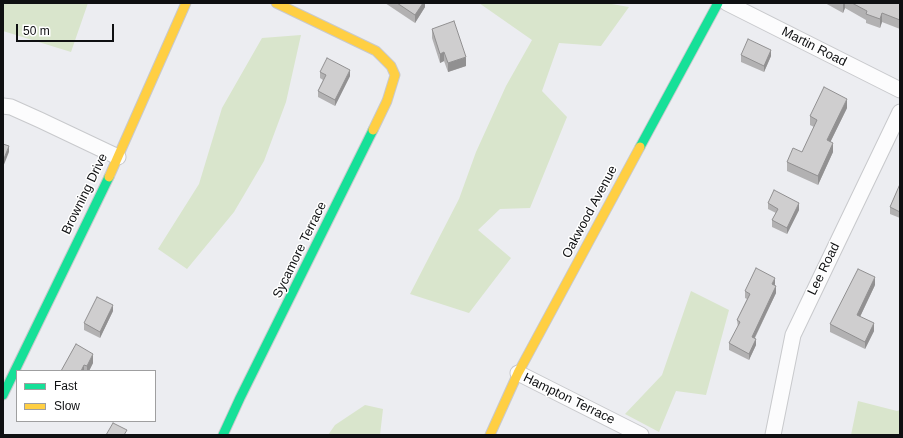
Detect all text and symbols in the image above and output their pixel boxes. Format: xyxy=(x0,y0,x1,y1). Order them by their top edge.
scale bar xyxy=(18,16,116,42)
text: 50 m xyxy=(23,24,50,38)
street label: Martin Road xyxy=(779,24,849,70)
street label: Browning Drive xyxy=(59,151,111,237)
street label: Oakwood Avenue xyxy=(559,163,621,261)
street label: Sycamore Terrace xyxy=(270,199,330,301)
street label: Lee Road xyxy=(805,240,843,298)
legend xyxy=(16,370,156,422)
street label: Hampton Terrace xyxy=(521,370,617,428)
text: Fast xyxy=(54,379,77,393)
text: Slow xyxy=(54,399,80,413)

